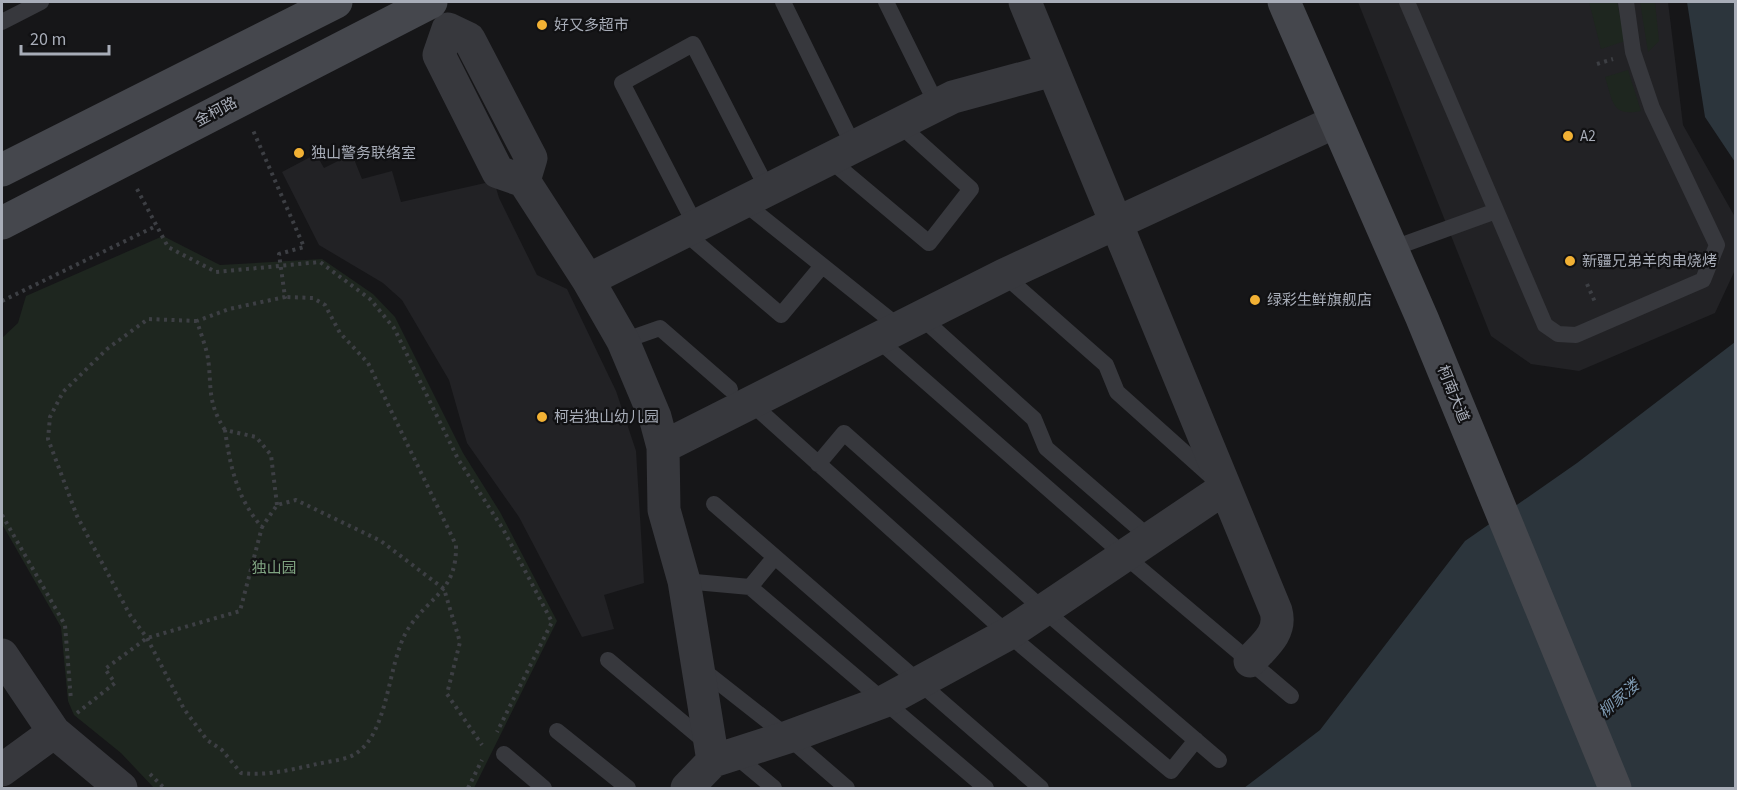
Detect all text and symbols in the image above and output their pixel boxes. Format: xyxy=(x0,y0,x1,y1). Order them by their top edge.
place label: 好又多超市 xyxy=(554,15,629,36)
scale bar xyxy=(21,18,110,56)
marker: 好又多超市 xyxy=(535,18,549,32)
text: 20 m xyxy=(30,27,66,52)
street label: 金柯路 xyxy=(191,92,241,132)
place label: A2 xyxy=(1580,126,1596,147)
marker: A2 xyxy=(1561,129,1575,143)
place label: 独山警务联络室 xyxy=(311,143,416,164)
marker: 独山警务联络室 xyxy=(292,146,306,160)
place label: 新疆兄弟羊肉串烧烤 xyxy=(1582,251,1717,272)
marker: 新疆兄弟羊肉串烧烤 xyxy=(1563,254,1577,268)
place label: 绿彩生鲜旗舰店 xyxy=(1267,290,1372,311)
marker: 绿彩生鲜旗舰店 xyxy=(1248,293,1262,307)
street label: 柯南大道 xyxy=(1432,362,1474,426)
place label: 柯岩独山幼儿园 xyxy=(554,407,659,428)
marker: 柯岩独山幼儿园 xyxy=(535,410,549,424)
park label: 独山园 xyxy=(251,558,297,579)
water label: 柳家溇 xyxy=(1594,674,1646,723)

